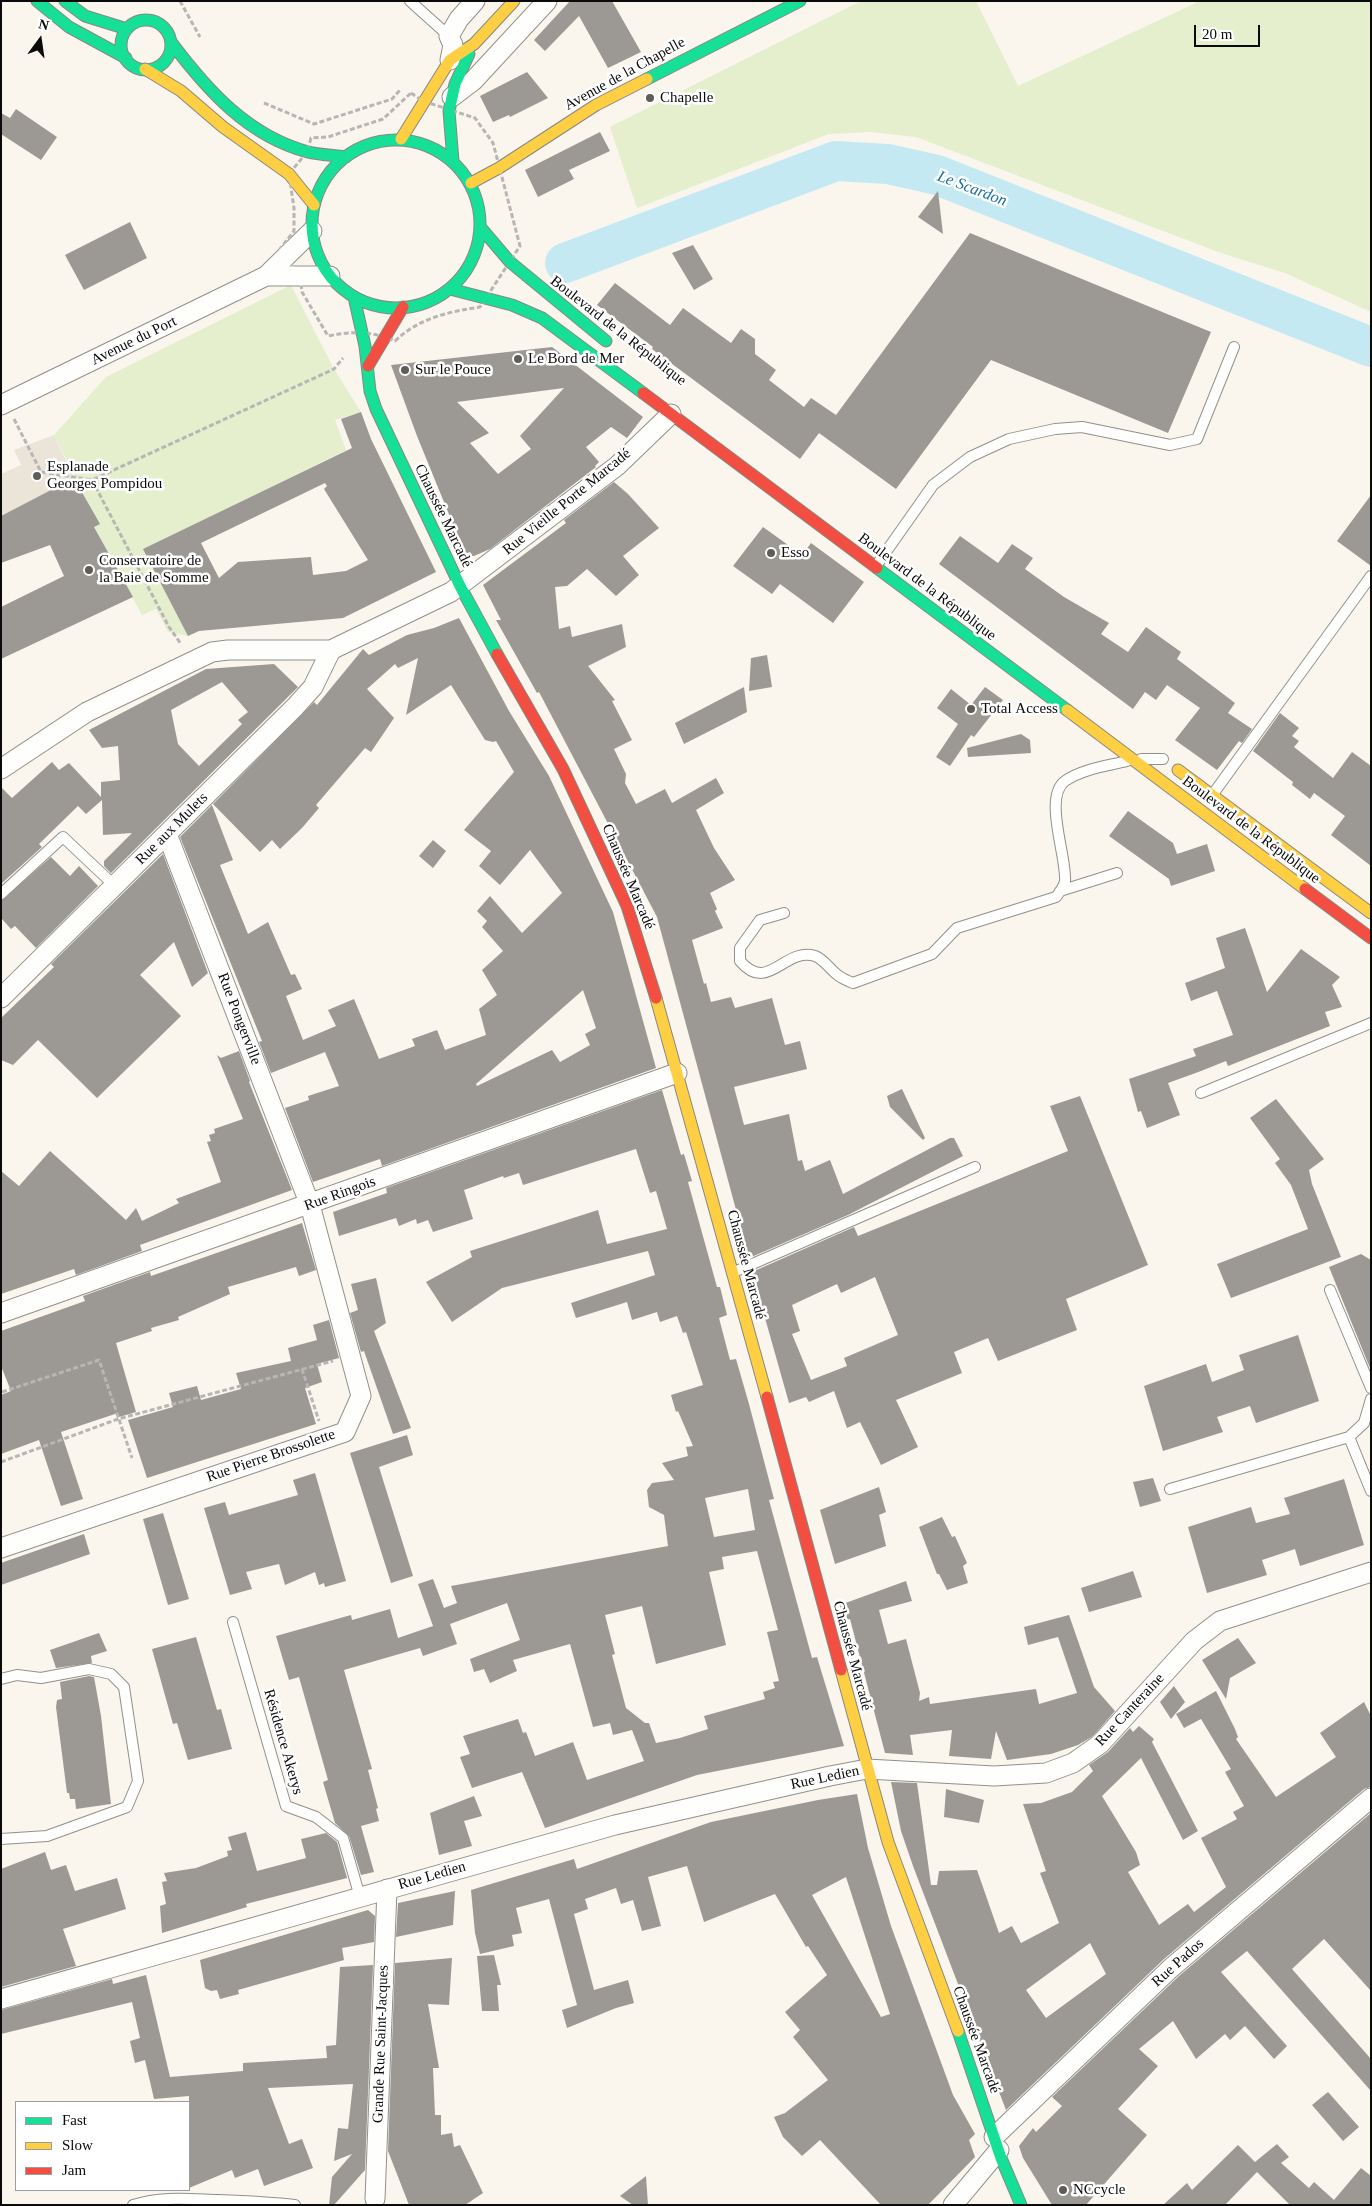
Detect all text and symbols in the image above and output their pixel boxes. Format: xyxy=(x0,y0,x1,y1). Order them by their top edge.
north arrow xyxy=(15,15,65,65)
scale bar xyxy=(1197,15,1263,47)
text: N xyxy=(37,16,50,33)
text: 20 m xyxy=(1202,26,1232,42)
street label: Avenue de la Chapelle xyxy=(562,33,688,115)
place label: Chapelle xyxy=(660,89,713,107)
marker: Chapelle xyxy=(644,92,656,104)
water label: Le Scardon xyxy=(935,167,1009,211)
street label: Boulevard de la République xyxy=(546,272,690,390)
street label: Avenue du Port xyxy=(88,313,180,369)
place label: Le Bord de Mer xyxy=(528,350,624,368)
marker: Le Bord de Mer xyxy=(512,353,524,365)
place label: Sur le Pouce xyxy=(415,361,491,379)
marker: Sur le Pouce xyxy=(399,364,411,376)
street label: Rue Vieille Porte Marcadé xyxy=(499,445,635,559)
place label: Esplanade Georges Pompidou xyxy=(47,458,162,493)
street label: Chaussée Marcadé xyxy=(410,461,476,571)
marker: Esplanade Georges Pompidou xyxy=(31,470,43,482)
street label: Boulevard de la République xyxy=(855,529,999,645)
place label: Esso xyxy=(781,544,809,562)
marker: Esso xyxy=(765,547,777,559)
place label: Conservatoire de la Baie de Somme xyxy=(99,552,209,587)
marker: Conservatoire de la Baie de Somme xyxy=(83,564,95,576)
place label: Total Access xyxy=(981,700,1058,718)
marker: Total Access xyxy=(965,703,977,715)
street label: Boulevard de la République xyxy=(1179,772,1323,888)
street label: Rue aux Mulets xyxy=(132,789,212,869)
street label: Chaussée Marcadé xyxy=(598,822,658,932)
street label: Rue Pongerville xyxy=(213,970,265,1068)
street label: Rue Ringois xyxy=(302,1173,378,1215)
street label: Chaussée Marcadé xyxy=(723,1208,769,1322)
street label: Rue Pierre Brossolette xyxy=(204,1426,338,1486)
street label: Chaussée Marcadé xyxy=(829,1599,875,1713)
street label: Rue Canteraine xyxy=(1092,1670,1168,1750)
street label: Résidence Akerys xyxy=(259,1687,307,1797)
street label: Rue Ledien xyxy=(789,1762,861,1794)
street label: Rue Ledien xyxy=(396,1858,468,1894)
street label: Rue Pados xyxy=(1148,1935,1208,1991)
street label: Grande Rue Saint-Jacques xyxy=(369,1965,393,2123)
street label: Chaussée Marcadé xyxy=(948,1984,1004,2096)
legend xyxy=(15,2101,190,2191)
text: Fast xyxy=(62,2112,87,2128)
text: Slow xyxy=(62,2137,93,2153)
text: Jam xyxy=(62,2162,86,2178)
place label: NCcycle xyxy=(1073,2181,1125,2199)
marker: NCcycle xyxy=(1057,2184,1069,2196)

